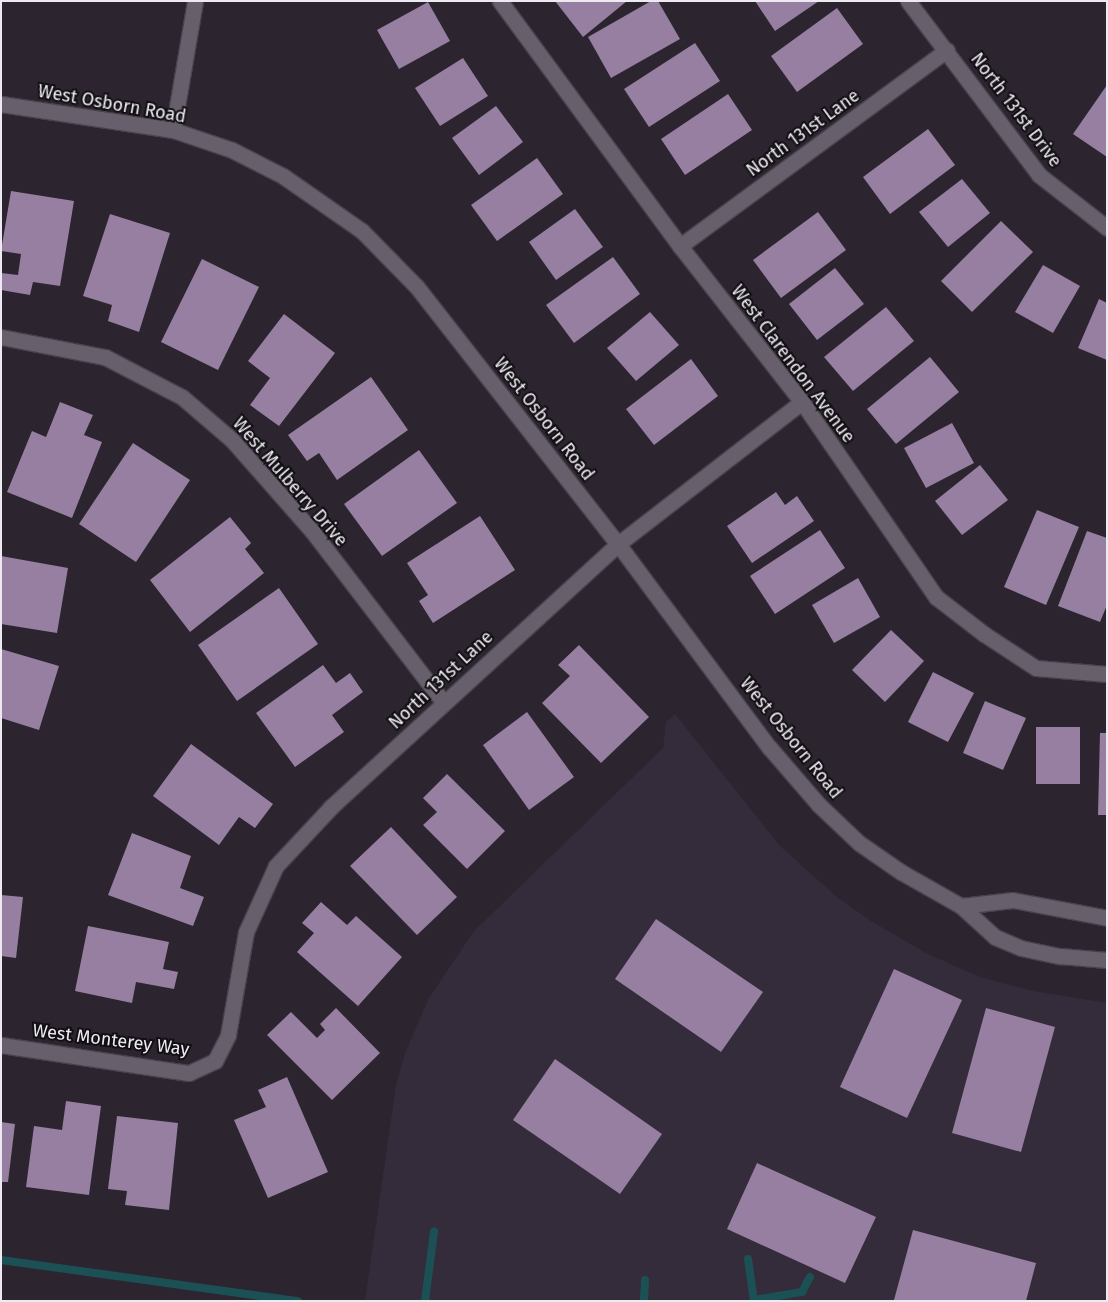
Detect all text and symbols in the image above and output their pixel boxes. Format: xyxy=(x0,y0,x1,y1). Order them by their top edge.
street label: North 131st Drive xyxy=(966,49,1066,171)
street label: West Osborn Road xyxy=(36,80,188,128)
street label: North 131st Lane xyxy=(742,85,864,181)
street label: West Clarendon Avenue xyxy=(727,281,859,447)
street label: West Osborn Road xyxy=(489,353,599,485)
street label: West Mulberry Drive xyxy=(228,413,352,551)
street label: North 131st Lane xyxy=(385,626,497,734)
street label: West Osborn Road xyxy=(735,673,847,803)
street label: West Monterey Way xyxy=(31,1020,191,1060)

